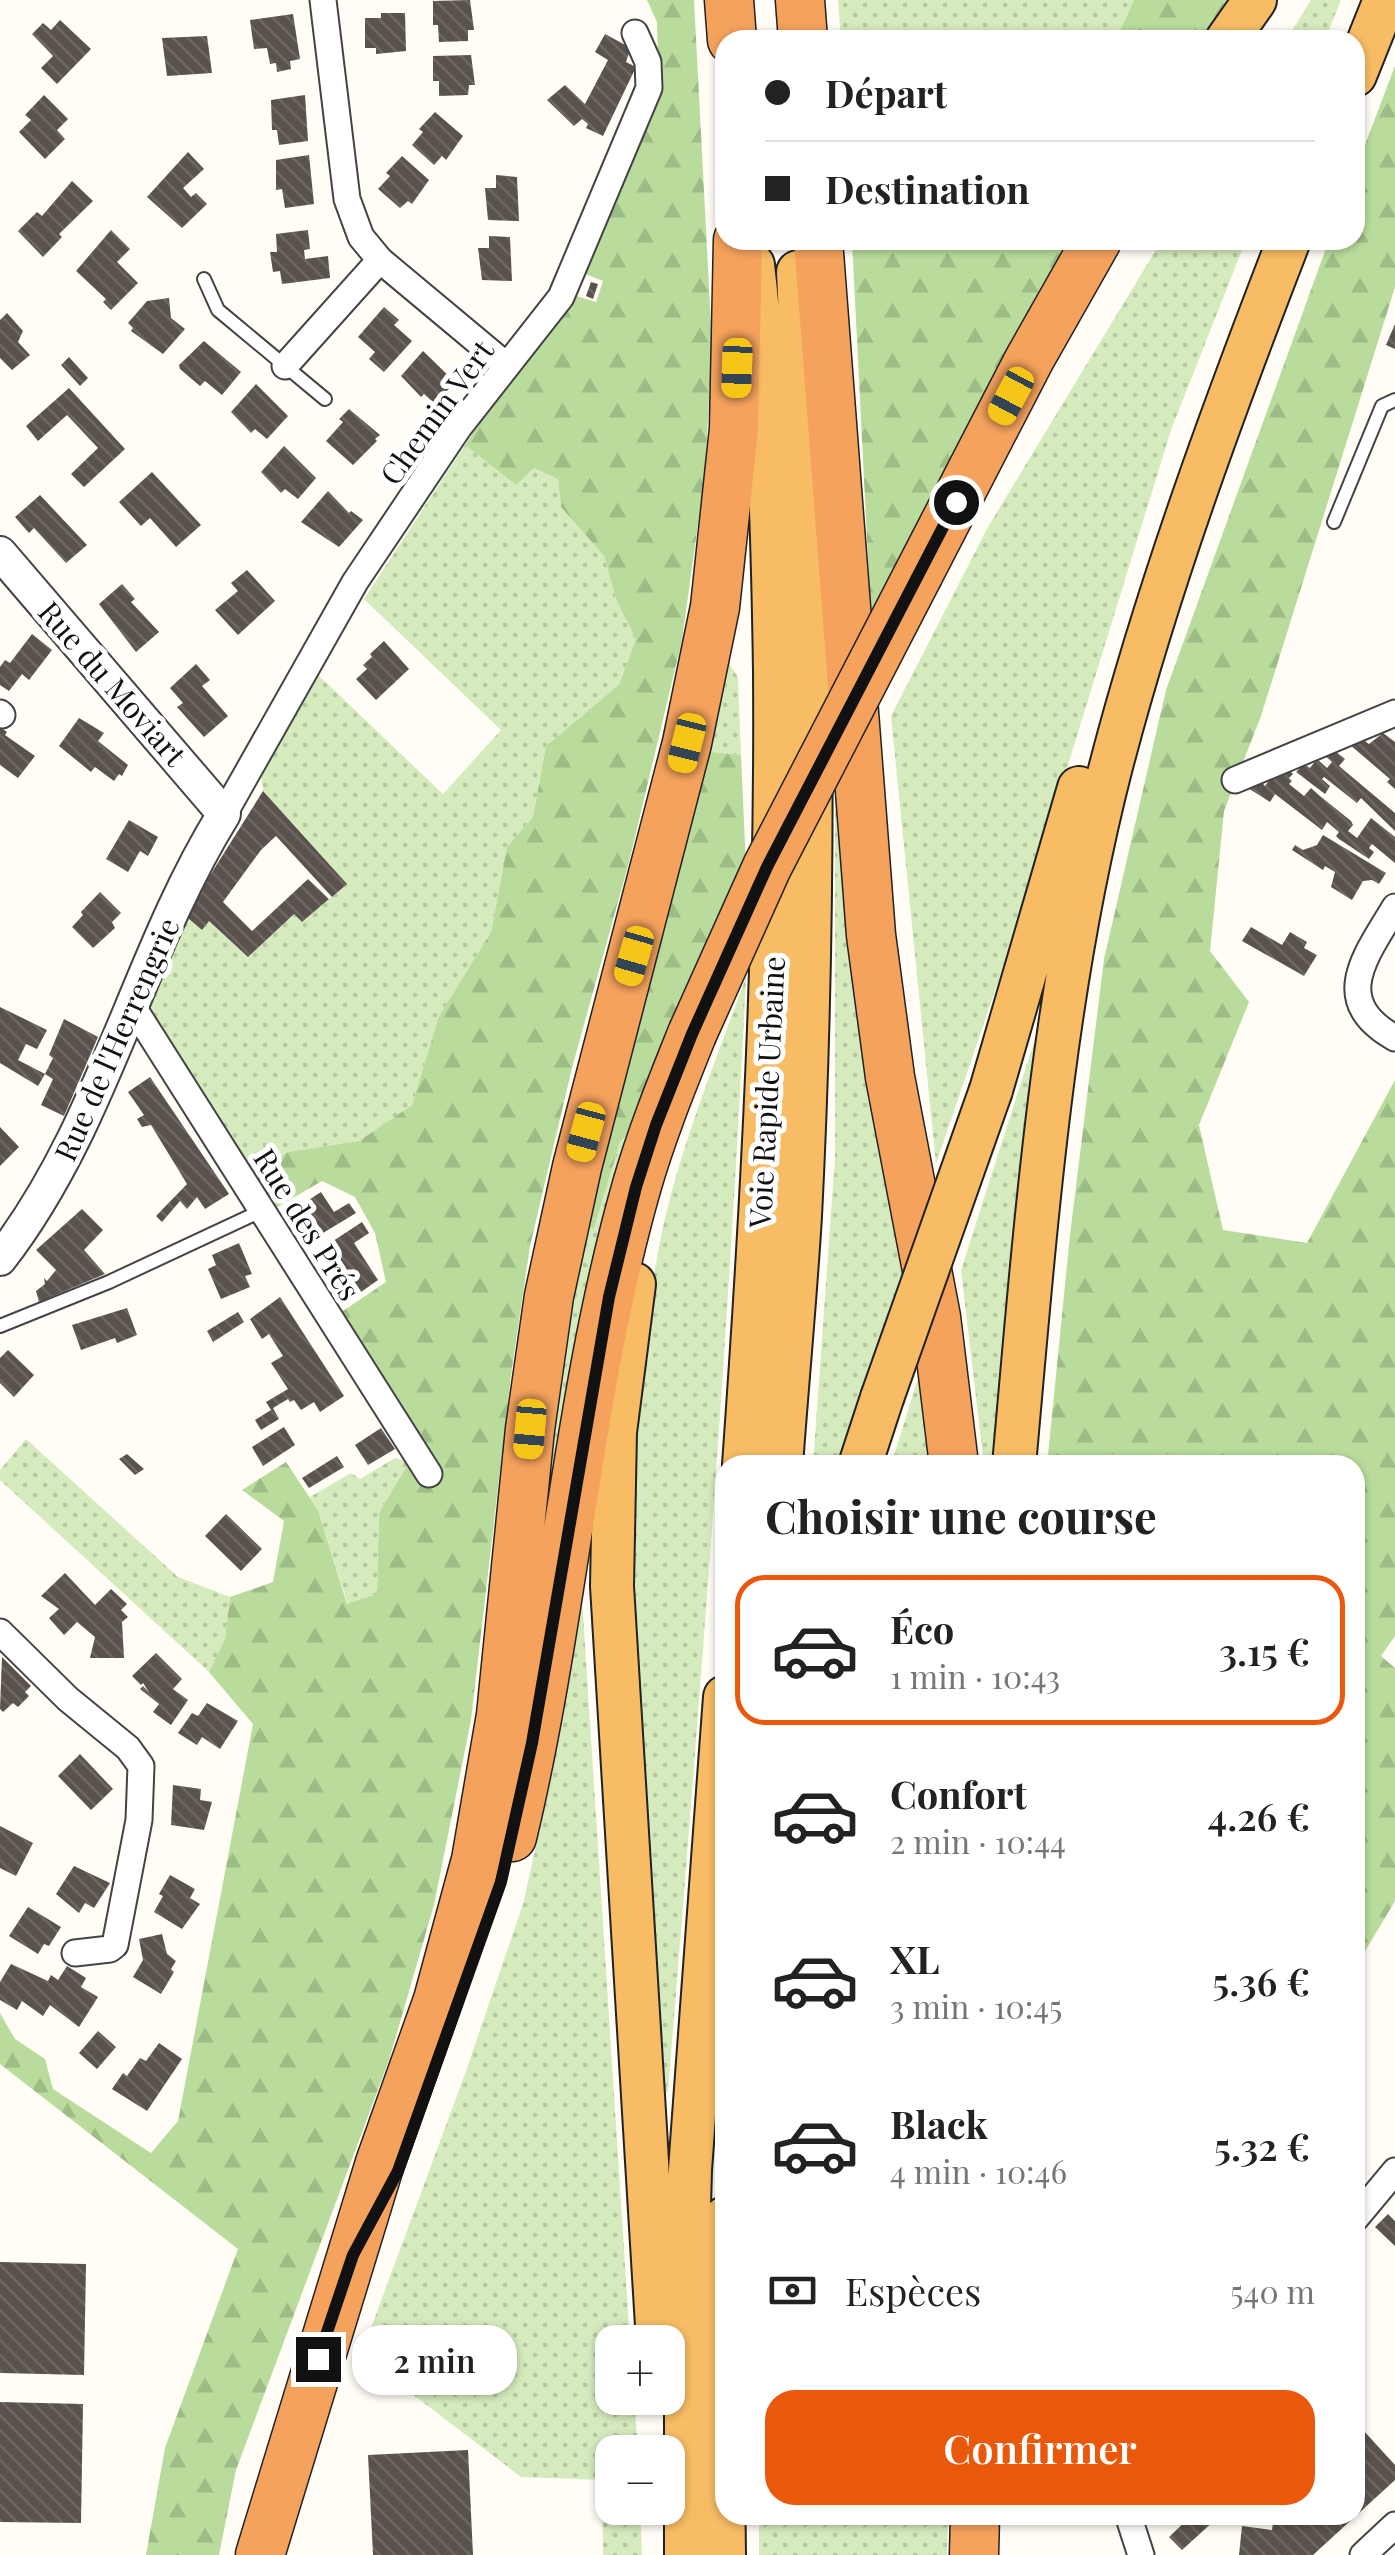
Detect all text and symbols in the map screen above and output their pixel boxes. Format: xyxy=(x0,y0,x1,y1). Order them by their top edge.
text: Départ xyxy=(825,67,947,118)
text: Destination xyxy=(825,163,1030,214)
street label: Chemin Vert xyxy=(370,331,502,492)
car xyxy=(721,337,753,399)
car xyxy=(984,362,1038,430)
route start xyxy=(934,480,979,525)
street label: Rue du Moviart xyxy=(30,592,196,774)
car xyxy=(665,710,709,776)
street label: Rue de l'Herrengrie xyxy=(44,911,188,1167)
car xyxy=(611,923,657,989)
street label: Voie Rapide Urbaine xyxy=(739,955,793,1230)
car xyxy=(564,1099,608,1165)
street label: Rue des Prés xyxy=(245,1141,371,1307)
car xyxy=(512,1398,548,1460)
text: Choisir une course xyxy=(765,1485,1157,1545)
text: Éco xyxy=(890,1603,954,1654)
icon: car xyxy=(770,1605,860,1695)
text: 3.15 € xyxy=(1219,1625,1310,1676)
text: 1 min · 10:43 xyxy=(890,1654,1060,1697)
text: Confort xyxy=(890,1768,1027,1819)
icon: car xyxy=(770,1770,860,1860)
text: 4.26 € xyxy=(1208,1790,1310,1841)
text: 2 min · 10:44 xyxy=(890,1819,1066,1862)
text: XL xyxy=(890,1933,939,1984)
icon: car xyxy=(770,1935,860,2025)
text: 5.36 € xyxy=(1212,1955,1310,2006)
text: 3 min · 10:45 xyxy=(890,1984,1062,2027)
text: Black xyxy=(890,2098,988,2149)
icon: car xyxy=(770,2100,860,2190)
text: 5.32 € xyxy=(1214,2120,1310,2171)
text: 4 min · 10:46 xyxy=(890,2149,1067,2192)
icon: cash xyxy=(765,2263,820,2318)
text: Espèces xyxy=(845,2265,981,2316)
text: 540 m xyxy=(1230,2269,1315,2312)
callout: 2 min xyxy=(353,2324,518,2394)
map controls xyxy=(595,2325,685,2525)
button: + xyxy=(595,2325,685,2415)
route end xyxy=(296,2337,341,2382)
text: 2 min xyxy=(394,2338,475,2381)
button: Confirmer xyxy=(765,2390,1315,2505)
button: − xyxy=(595,2435,685,2525)

